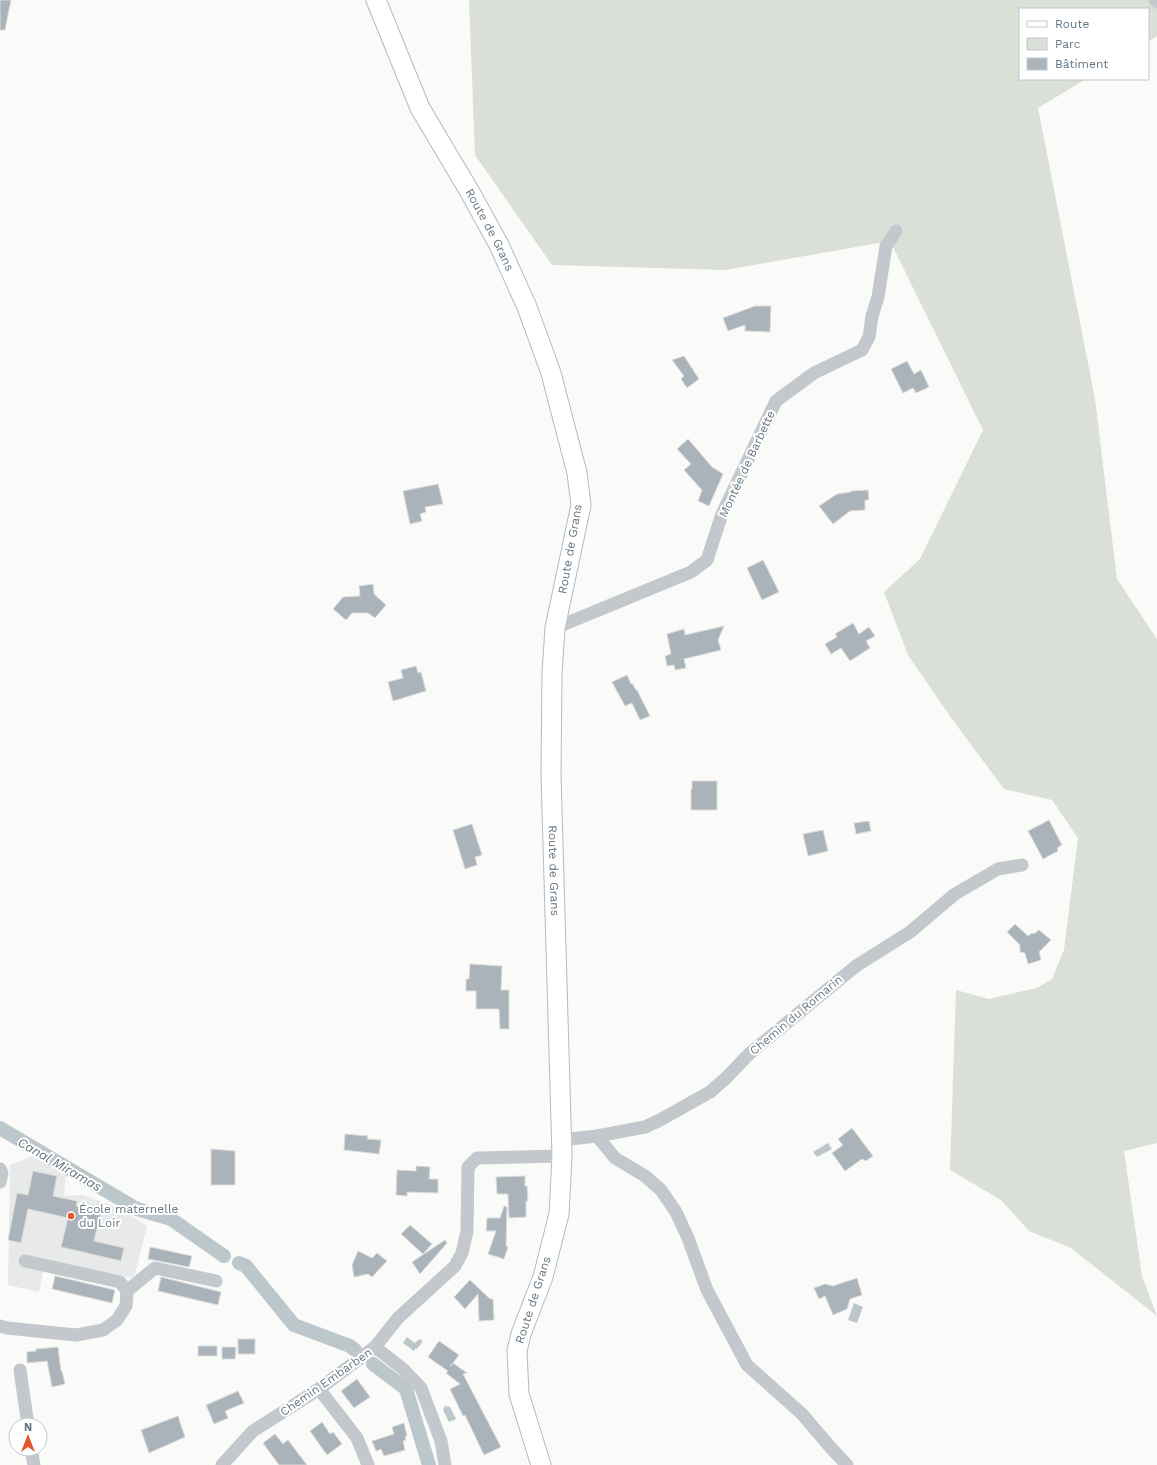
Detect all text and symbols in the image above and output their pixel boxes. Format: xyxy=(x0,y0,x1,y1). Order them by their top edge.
legend xyxy=(1019,8,1149,80)
text: Route xyxy=(1055,17,1089,31)
text: Parc xyxy=(1055,37,1081,51)
text: Bâtiment xyxy=(1055,57,1108,71)
street label: Route de Grans xyxy=(462,186,517,273)
street label: Montée de Barbette xyxy=(716,408,778,520)
street label: Route de Grans xyxy=(555,503,585,595)
street label: Route de Grans xyxy=(545,825,562,916)
street label: Chemin du Romarin xyxy=(747,972,845,1058)
water label: Canal Miramas xyxy=(15,1134,105,1195)
place label: École maternelle du Loir xyxy=(79,1202,179,1230)
marker: École maternelle du Loir xyxy=(66,1211,76,1221)
street label: Route de Grans xyxy=(512,1255,554,1345)
street label: Chemin Embarben xyxy=(277,1345,375,1419)
north arrow xyxy=(8,1417,48,1457)
text: N xyxy=(24,1421,32,1434)

